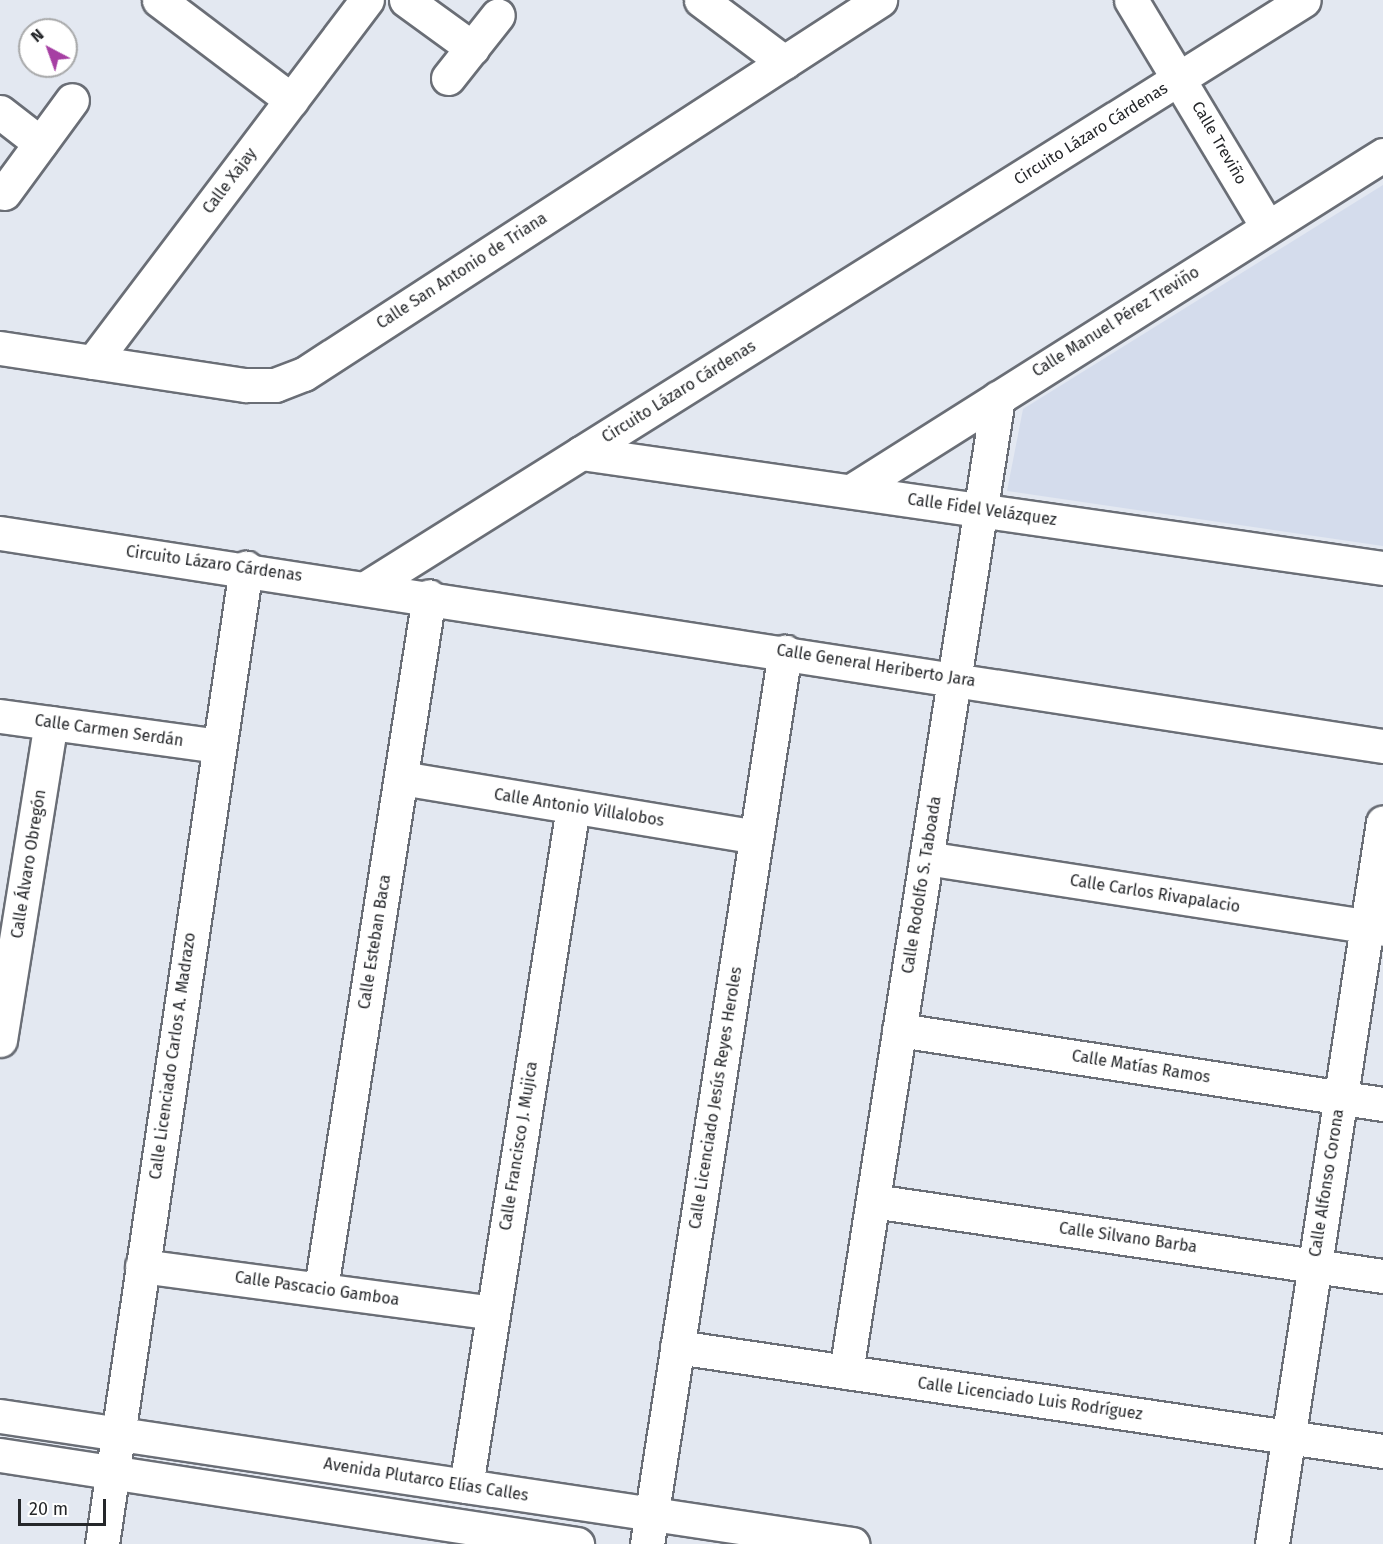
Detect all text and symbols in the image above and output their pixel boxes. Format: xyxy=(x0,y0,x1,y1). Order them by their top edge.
north arrow xyxy=(18,18,78,78)
text: N xyxy=(27,25,47,46)
street label: Circuito Lázaro Cárdenas xyxy=(1011,79,1171,189)
street label: Calle Treviño xyxy=(1187,98,1251,188)
street label: Calle Xajay xyxy=(199,144,261,218)
street label: Calle San Antonio de Triana xyxy=(373,209,551,333)
street label: Calle Manuel Pérez Treviño xyxy=(1029,263,1203,381)
street label: Circuito Lázaro Cárdenas xyxy=(599,337,759,447)
street label: Calle Fidel Velázquez xyxy=(906,490,1058,530)
street label: Circuito Lázaro Cárdenas xyxy=(125,542,303,586)
street label: Calle General Heriberto Jara xyxy=(775,641,977,691)
street label: Calle Carmen Serdán xyxy=(33,711,185,751)
street label: Calle Antonio Villalobos xyxy=(493,785,665,831)
street label: Calle Álvaro Obregón xyxy=(8,788,50,940)
street label: Calle Rodolfo S. Taboada xyxy=(898,795,946,975)
street label: Calle Carlos Rivapalacio xyxy=(1068,871,1242,917)
street label: Calle Esteban Baca xyxy=(355,873,395,1011)
street label: Calle Licenciado Carlos A. Madrazo xyxy=(146,931,200,1181)
street label: Calle Licenciado Jesús Reyes Heroles xyxy=(686,965,746,1231)
street label: Calle Matías Ramos xyxy=(1070,1047,1212,1087)
street label: Calle Francisco J. Mujica xyxy=(496,1060,542,1232)
street label: Calle Alfonso Corona xyxy=(1306,1108,1348,1258)
street label: Calle Silvano Barba xyxy=(1058,1219,1198,1257)
street label: Calle Pascacio Gamboa xyxy=(234,1268,400,1310)
street label: Calle Licenciado Luis Rodríguez xyxy=(916,1374,1144,1424)
street label: Avenida Plutarco Elías Calles xyxy=(322,1454,530,1506)
scale bar xyxy=(21,1487,110,1525)
text: 20 m xyxy=(29,1498,68,1520)

